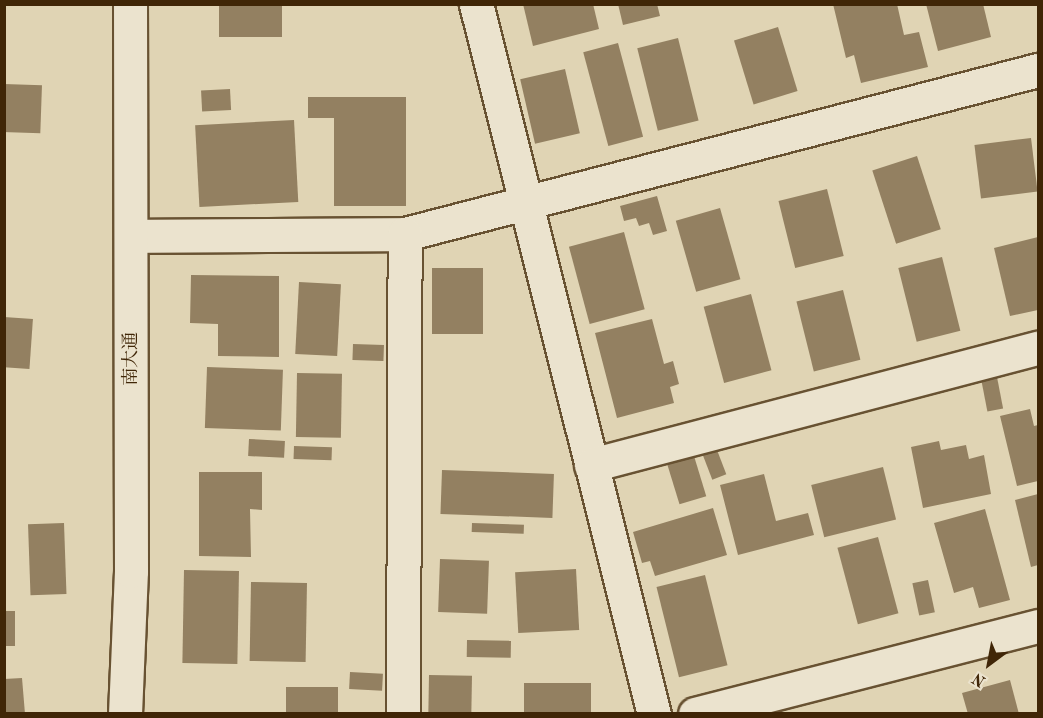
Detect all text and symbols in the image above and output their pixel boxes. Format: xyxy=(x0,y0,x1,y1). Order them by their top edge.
street label: 南大通 xyxy=(120,332,142,386)
north arrow xyxy=(959,634,1019,694)
text: N xyxy=(970,669,989,689)

